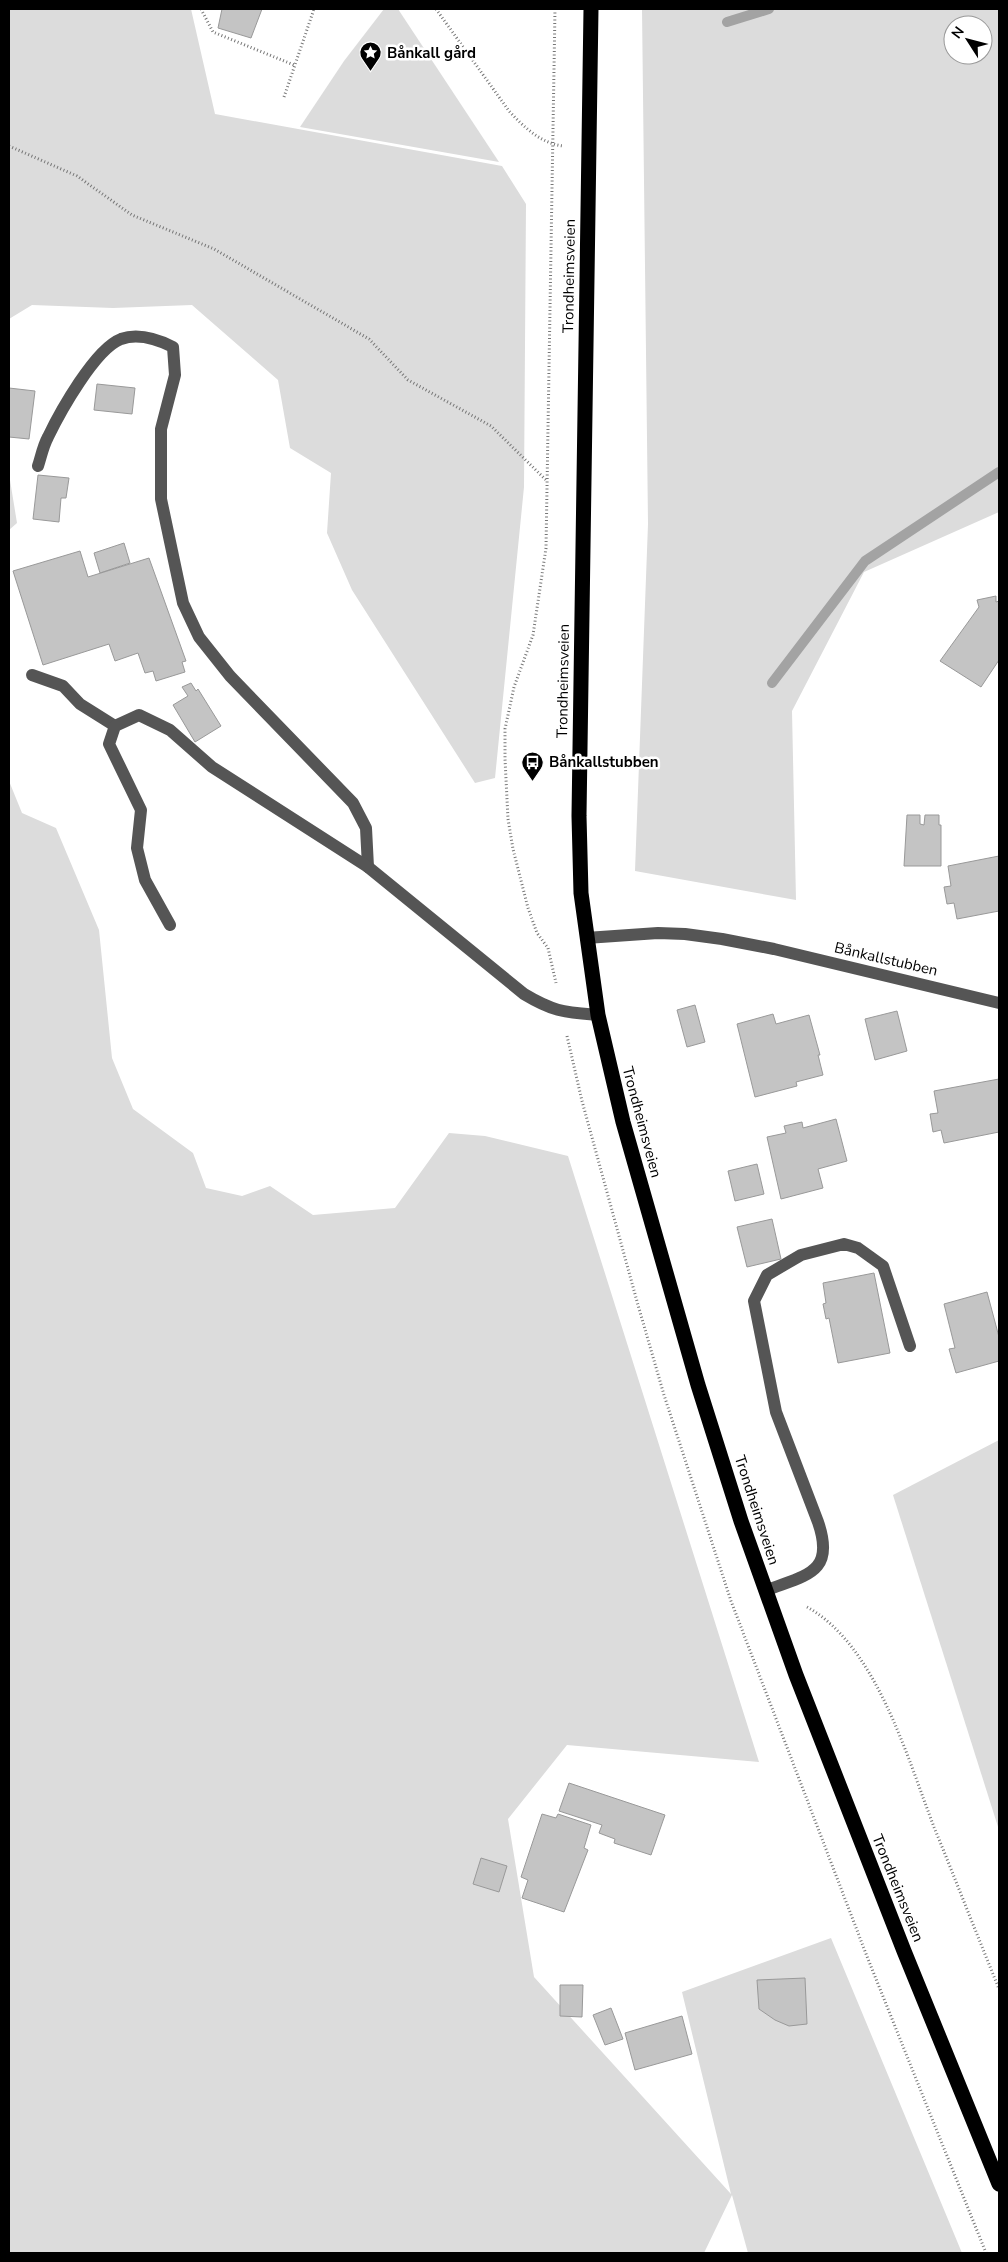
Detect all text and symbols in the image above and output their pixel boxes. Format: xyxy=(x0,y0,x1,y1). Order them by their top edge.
north arrow xyxy=(943,15,993,65)
text: N xyxy=(947,23,969,42)
place icon: Bånkall gård xyxy=(359,41,383,72)
place label: Bånkall gård xyxy=(387,43,476,63)
street label: Trondheimsveien xyxy=(558,219,580,333)
street label: Trondheimsveien xyxy=(552,624,574,738)
bus stop icon: Bånkallstubben xyxy=(521,750,545,781)
place label: Bånkallstubben xyxy=(549,752,659,772)
street label: Bånkallstubben xyxy=(832,937,940,981)
street label: Trondheimsveien xyxy=(618,1064,666,1180)
street label: Trondheimsveien xyxy=(730,1453,784,1567)
street label: Trondheimsveien xyxy=(867,1831,929,1945)

